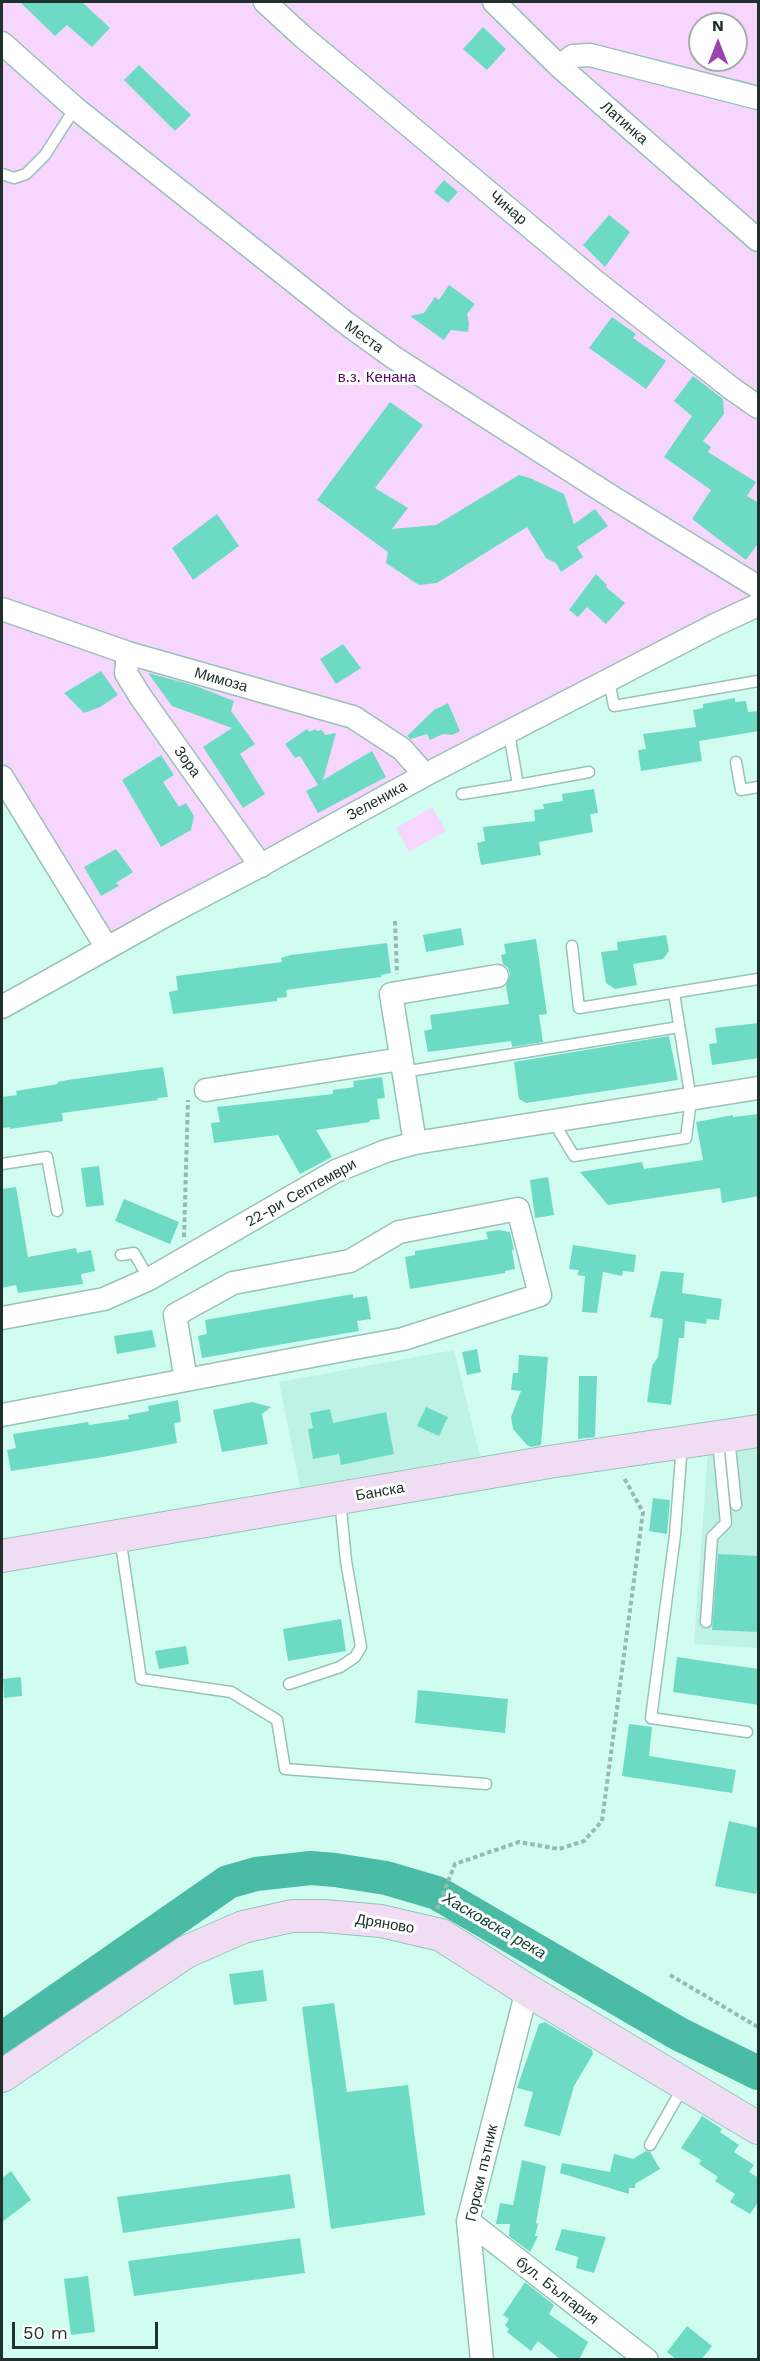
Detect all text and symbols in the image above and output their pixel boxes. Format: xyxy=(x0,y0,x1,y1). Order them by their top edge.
north arrow xyxy=(688,12,748,72)
text: N xyxy=(712,16,724,35)
street label: Латинка xyxy=(597,98,651,148)
street label: Чинар xyxy=(486,187,530,229)
street label: Места xyxy=(341,317,387,357)
park label: в.з. Кенана xyxy=(338,369,416,387)
street label: Мимоза xyxy=(192,664,250,696)
street label: Зора xyxy=(170,743,204,781)
street label: Зеленика xyxy=(344,777,410,825)
street label: 22-ри Септември xyxy=(242,1155,360,1231)
street label: Банска xyxy=(354,1479,406,1505)
water label: Хасковска река xyxy=(439,1889,549,1963)
street label: Дряново xyxy=(354,1910,416,1938)
street label: Горски пътник xyxy=(462,2123,502,2223)
street label: бул. България xyxy=(512,2253,602,2329)
scale bar xyxy=(15,2310,160,2348)
text: 50 m xyxy=(23,2322,68,2343)

